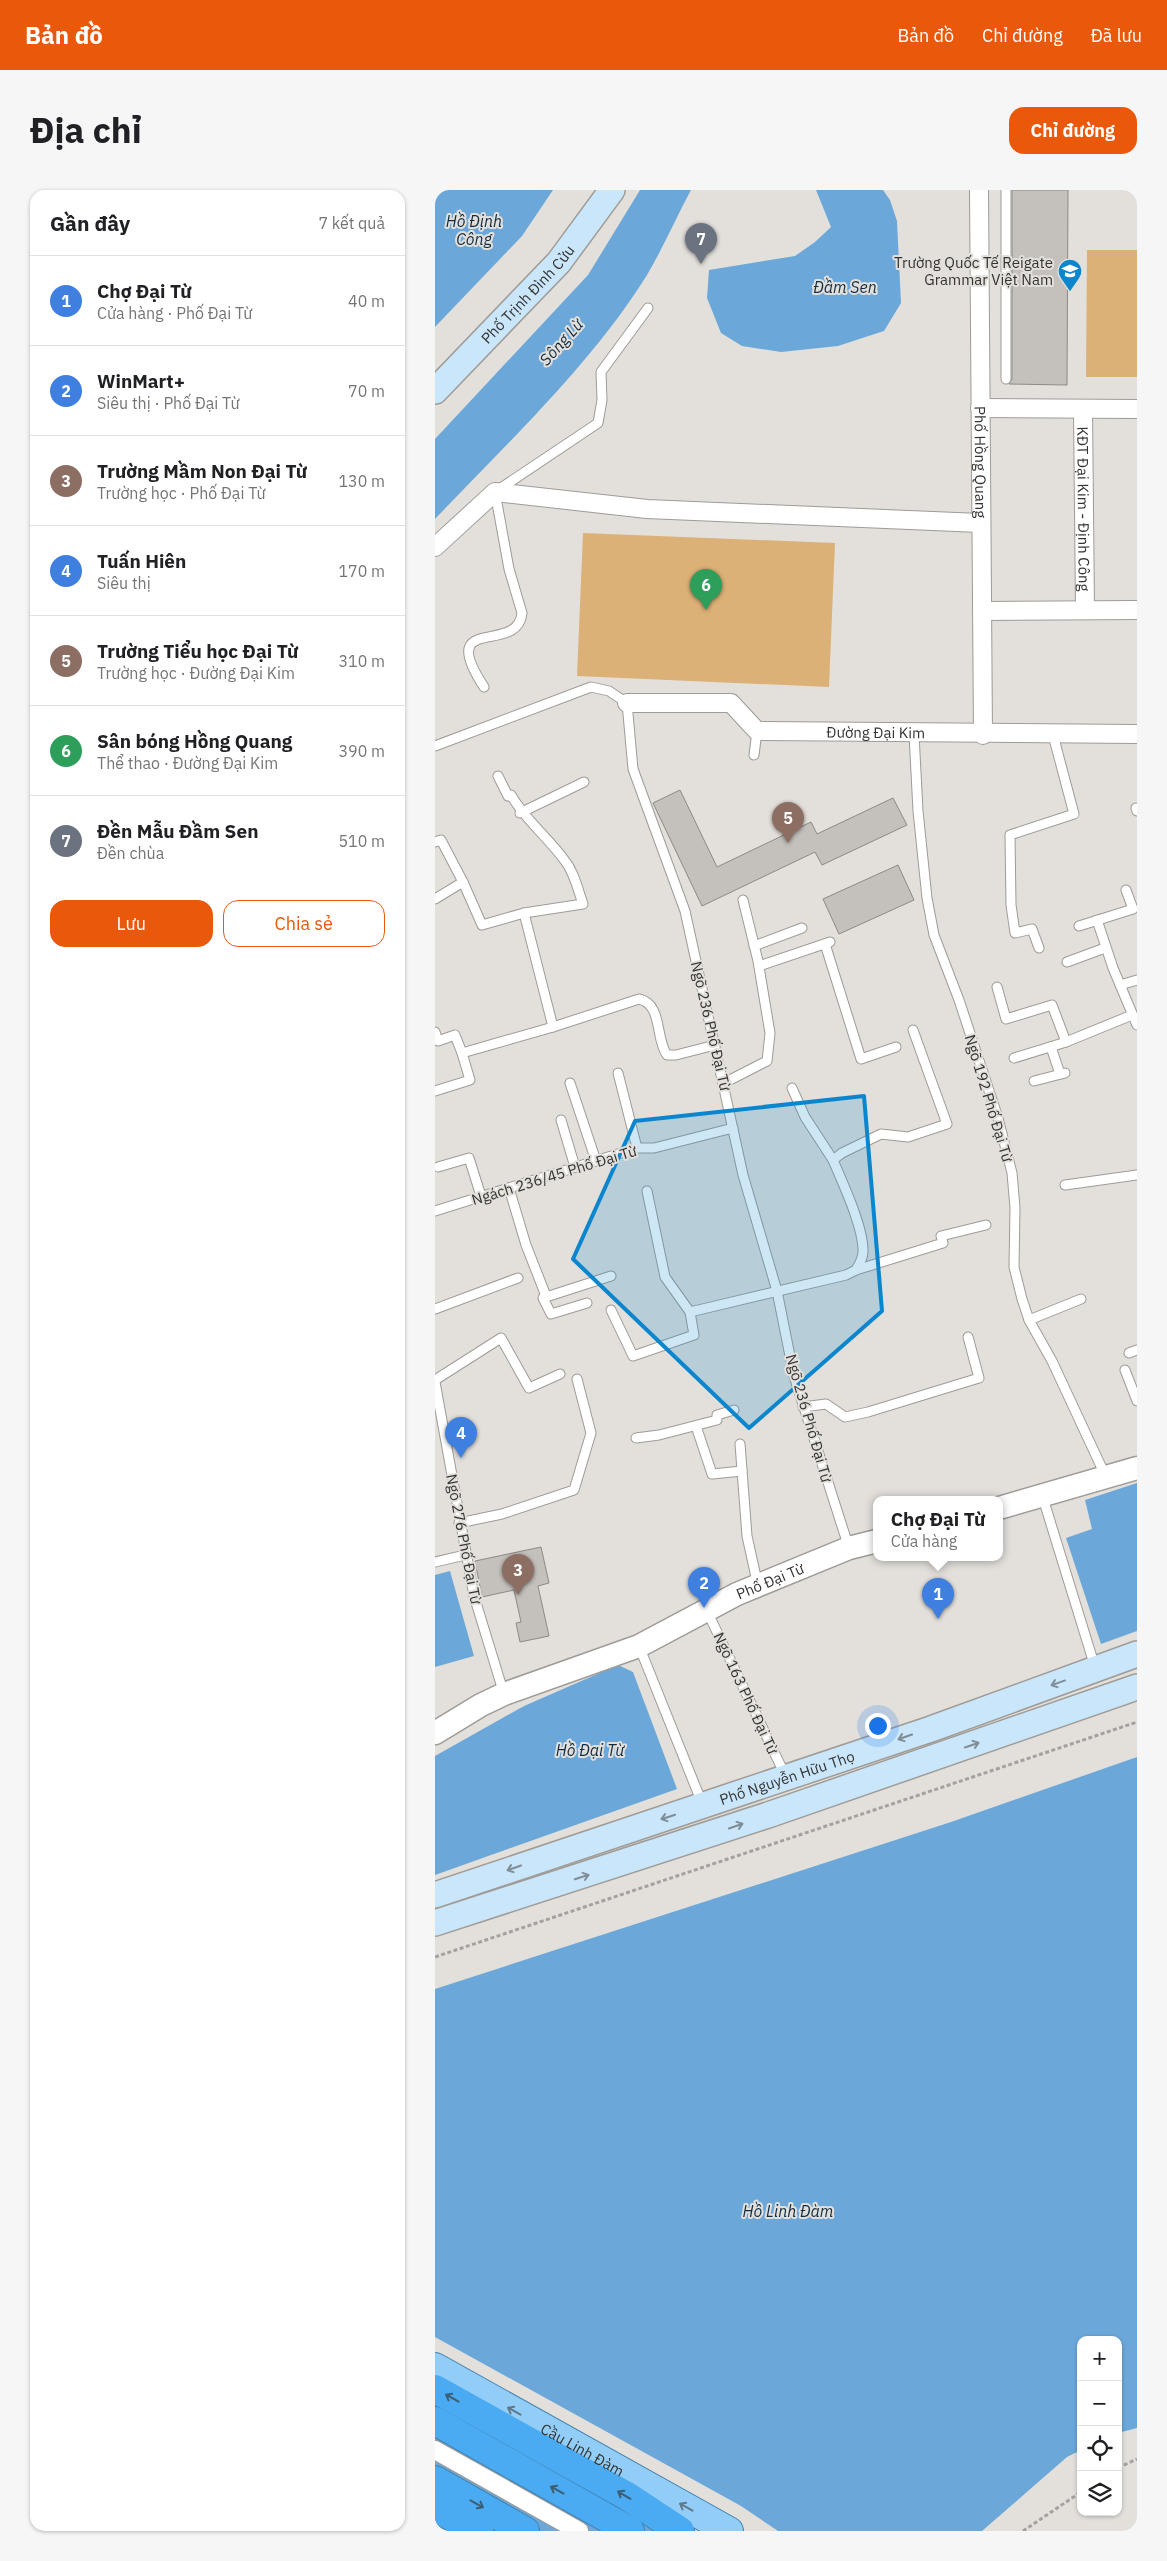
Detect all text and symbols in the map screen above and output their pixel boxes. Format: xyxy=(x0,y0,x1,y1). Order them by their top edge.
text: Bản đồ xyxy=(25,19,103,51)
text: Bản đồ xyxy=(898,24,954,47)
text: Chỉ đường xyxy=(982,24,1063,47)
text: Đã lưu xyxy=(1091,24,1142,47)
text: Địa chỉ xyxy=(30,107,142,153)
button: Chỉ đường xyxy=(1009,107,1137,154)
text: Gần đây xyxy=(50,209,130,237)
water label: Hồ Định Công xyxy=(446,211,502,249)
text: 7 kết quả xyxy=(318,213,385,233)
pin: 7 xyxy=(685,223,717,264)
street label: Phố Trịnh Đình Cửu xyxy=(477,241,578,347)
place label: Trường Quốc Tế Reigate Grammar Việt Nam xyxy=(894,253,1053,289)
school or university icon: Trường Quốc Tế Reigate Grammar Việt Nam xyxy=(1057,258,1083,292)
water label: Đầm Sen xyxy=(813,277,877,297)
text: Chợ Đại Từ xyxy=(97,279,192,303)
text: 1 xyxy=(61,291,71,311)
text: 40 m xyxy=(348,291,385,311)
text: Cửa hàng · Phố Đại Từ xyxy=(97,303,252,323)
water label: Sông Lừ xyxy=(535,314,588,369)
text: WinMart+ xyxy=(97,369,185,393)
text: 2 xyxy=(61,381,71,401)
text: 70 m xyxy=(348,381,385,401)
text: Siêu thị · Phố Đại Từ xyxy=(97,393,239,413)
street label: Phố Hồng Quang xyxy=(971,406,991,518)
street label: KĐT Đại Kim - Định Công xyxy=(1074,426,1094,592)
text: Trường Mầm Non Đại Từ xyxy=(97,459,307,483)
text: 3 xyxy=(61,471,71,491)
text: 130 m xyxy=(338,471,385,491)
text: Trường học · Phố Đại Từ xyxy=(97,483,266,503)
text: Tuấn Hiên xyxy=(97,549,186,573)
text: 4 xyxy=(61,561,71,581)
text: 170 m xyxy=(338,561,385,581)
pin: 6 xyxy=(690,569,722,610)
text: Siêu thị xyxy=(97,573,151,593)
text: Trường Tiểu học Đại Từ xyxy=(97,639,298,663)
text: 5 xyxy=(61,651,71,671)
text: 310 m xyxy=(338,651,385,671)
text: Trường học · Đường Đại Kim xyxy=(97,663,295,683)
street label: Đường Đại Kim xyxy=(826,722,925,742)
text: Sân bóng Hồng Quang xyxy=(97,729,292,753)
text: 6 xyxy=(61,741,71,761)
text: 390 m xyxy=(338,741,385,761)
text: Thể thao · Đường Đại Kim xyxy=(97,753,278,773)
pin: 5 xyxy=(772,802,804,843)
text: Đền Mẫu Đầm Sen xyxy=(97,819,258,843)
text: 7 xyxy=(61,831,71,851)
text: 510 m xyxy=(338,831,385,851)
text: Đền chùa xyxy=(97,843,164,863)
button: Lưu xyxy=(50,900,213,947)
button: Chia sẻ xyxy=(223,900,385,947)
street label: Ngõ 236 Phố Đại Từ xyxy=(687,959,735,1093)
street label: Ngõ 192 Phố Đại Từ xyxy=(961,1032,1018,1164)
street label: Ngách 236/45 Phố Đại Từ xyxy=(469,1141,639,1209)
street label: Ngõ 236 Phố Đại Từ xyxy=(782,1352,836,1485)
pin: 4 xyxy=(445,1417,477,1458)
street label: Ngõ 276 Phố Đại Từ xyxy=(442,1472,486,1606)
popup xyxy=(873,1496,1003,1561)
text: Chợ Đại Từ xyxy=(891,1507,985,1531)
text: Cửa hàng xyxy=(891,1531,957,1551)
pin: 3 xyxy=(502,1554,534,1595)
street label: Phố Đại Từ xyxy=(733,1558,807,1603)
pin: 2 xyxy=(688,1567,720,1608)
pin: 1 xyxy=(922,1578,954,1619)
street label: Ngõ 163 Phố Đại Từ xyxy=(709,1629,783,1757)
one-way arrow xyxy=(1051,1679,1066,1688)
your location xyxy=(865,1713,891,1739)
one-way arrow xyxy=(897,1733,913,1743)
water label: Hồ Đại Từ xyxy=(556,1740,625,1760)
one-way arrow xyxy=(964,1740,980,1749)
street label: Phố Nguyễn Hữu Thọ xyxy=(717,1746,857,1809)
one-way arrow xyxy=(661,1813,677,1823)
one-way arrow xyxy=(728,1821,743,1830)
one-way arrow xyxy=(506,1864,522,1874)
one-way arrow xyxy=(573,1871,589,1881)
water label: Hồ Linh Đàm xyxy=(743,2201,833,2221)
map controls xyxy=(1077,2336,1122,2516)
button: + xyxy=(1077,2336,1122,2381)
button: − xyxy=(1077,2381,1122,2426)
one-way arrow xyxy=(445,2393,460,2403)
one-way arrow xyxy=(507,2406,521,2416)
street label: Cầu Linh Đàm xyxy=(538,2418,628,2480)
button: locate xyxy=(1077,2426,1122,2471)
button: layers xyxy=(1077,2471,1122,2516)
one-way arrow xyxy=(551,2485,565,2495)
one-way arrow xyxy=(618,2490,632,2500)
one-way arrow xyxy=(470,2499,485,2509)
one-way arrow xyxy=(680,2502,694,2512)

